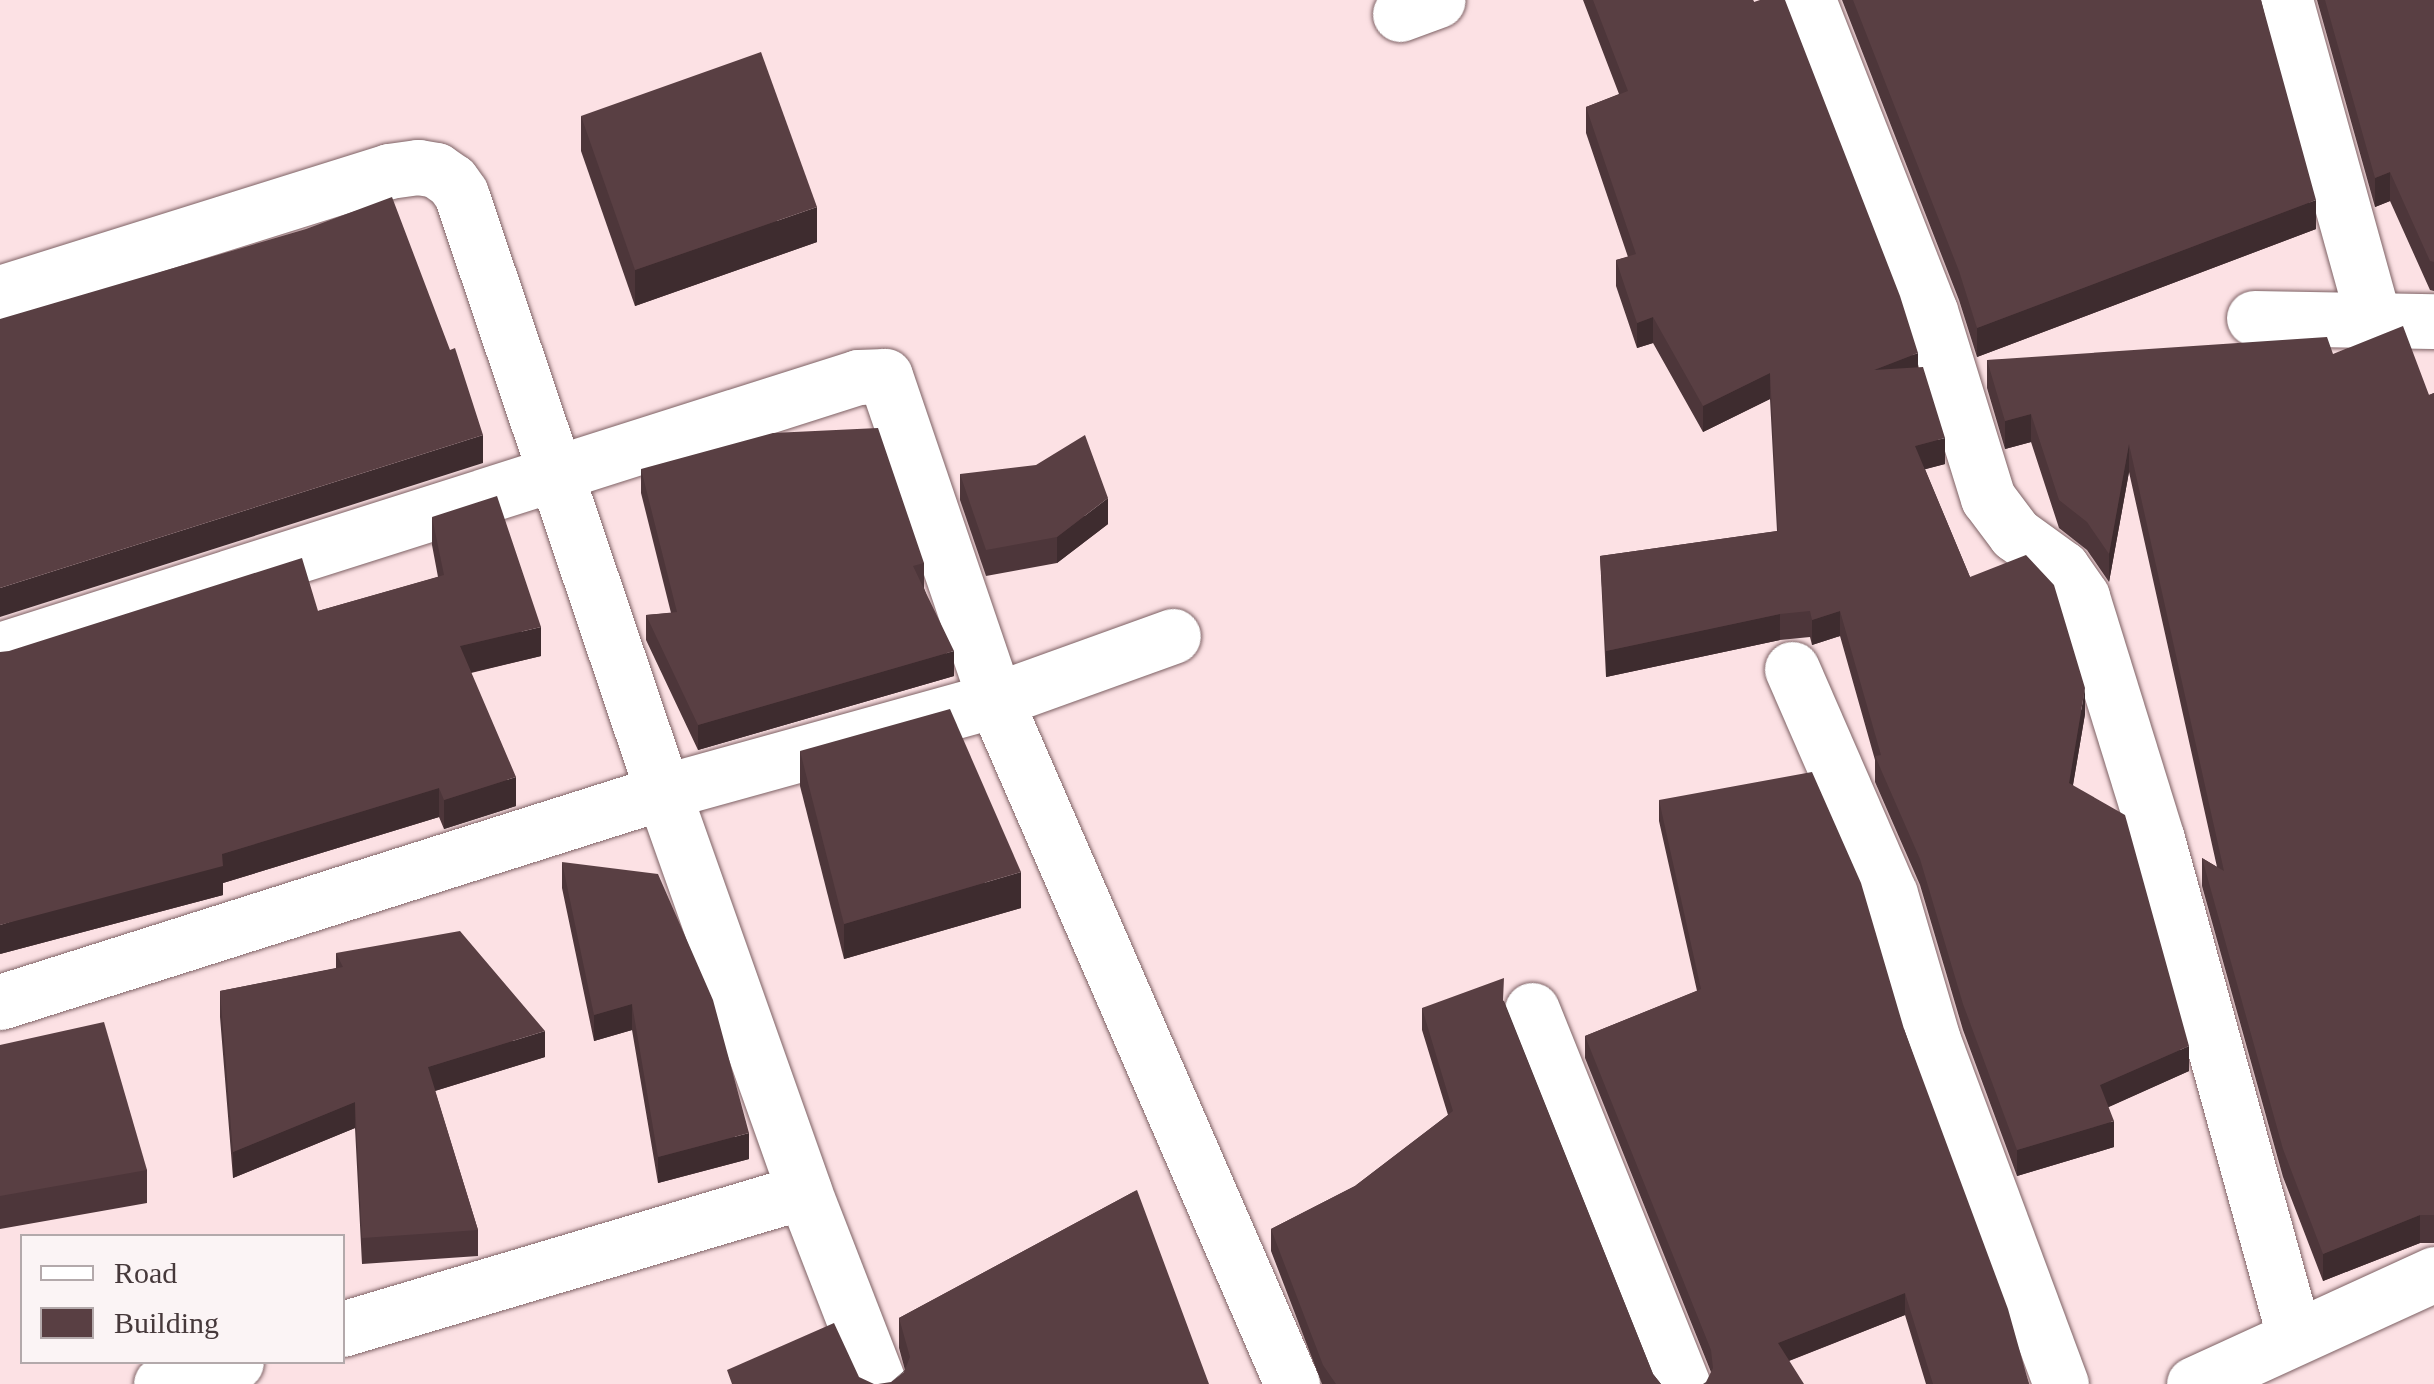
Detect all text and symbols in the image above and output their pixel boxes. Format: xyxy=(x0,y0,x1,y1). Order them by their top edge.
legend xyxy=(20,1234,345,1364)
text: Road xyxy=(114,1256,177,1289)
text: Building xyxy=(114,1306,219,1339)

